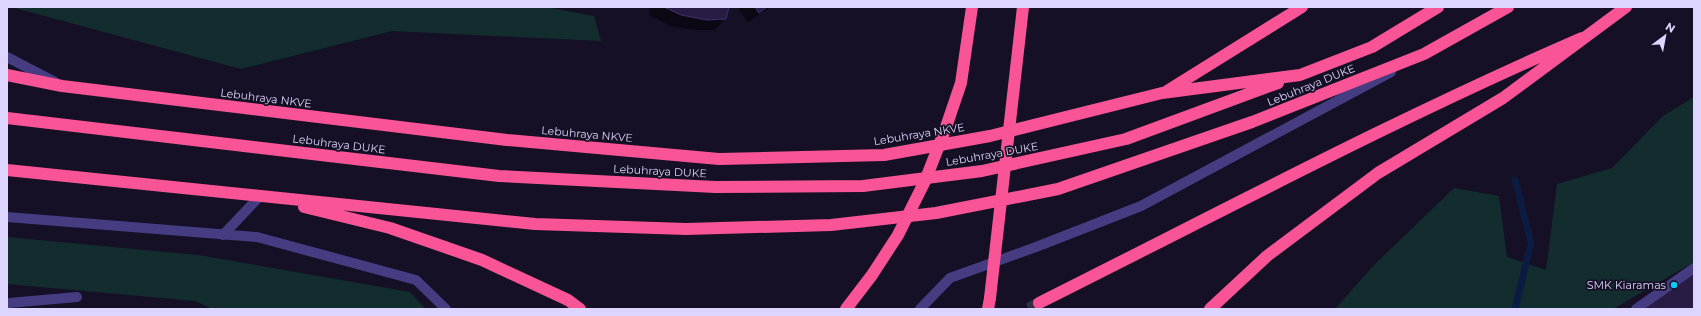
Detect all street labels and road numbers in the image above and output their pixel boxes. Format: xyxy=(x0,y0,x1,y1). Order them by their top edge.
street label: Lebuhraya DUKE xyxy=(1265,61,1357,109)
street label: Lebuhraya NKVE xyxy=(220,85,312,111)
street label: Lebuhraya NKVE xyxy=(873,120,965,148)
street label: Lebuhraya NKVE xyxy=(541,123,633,145)
street label: Lebuhraya DUKE xyxy=(292,131,386,157)
street label: Lebuhraya DUKE xyxy=(945,139,1039,169)
street label: Lebuhraya DUKE xyxy=(613,162,707,180)

